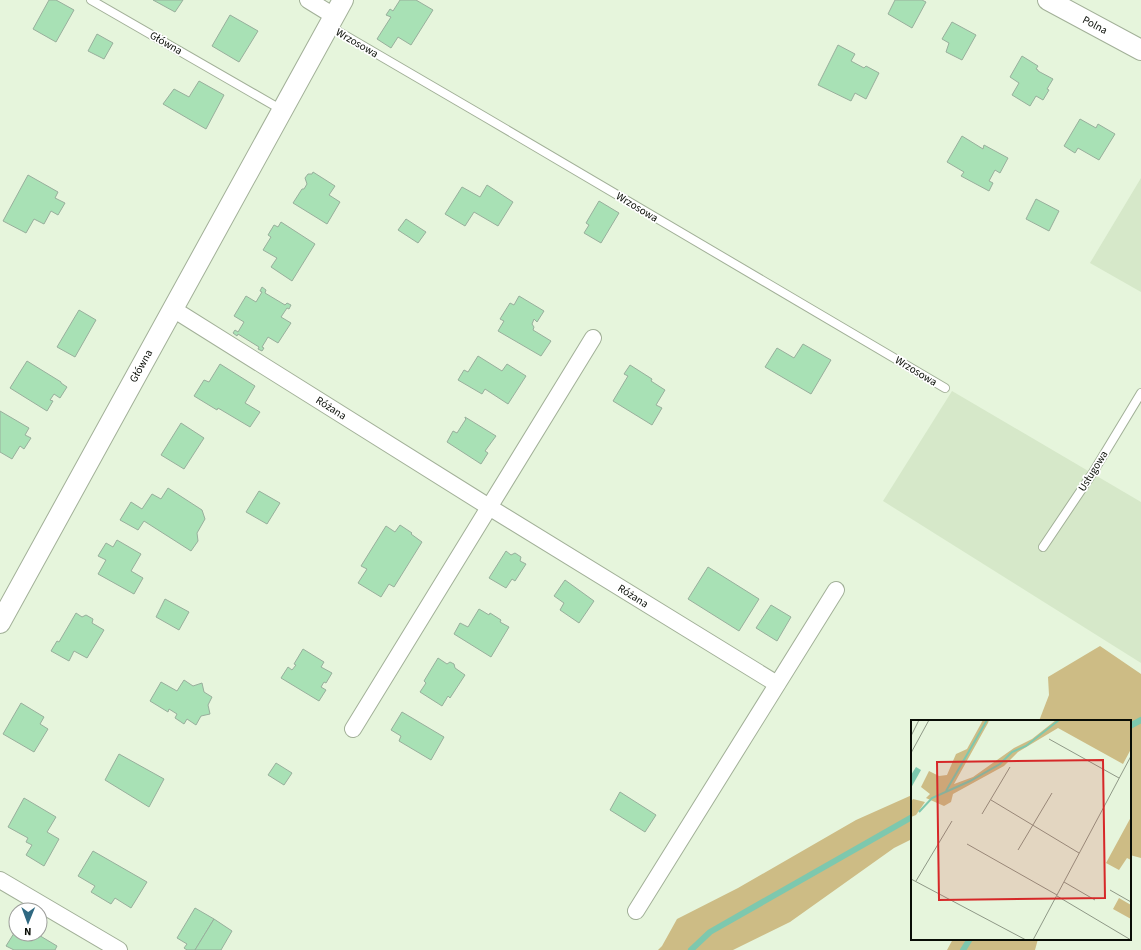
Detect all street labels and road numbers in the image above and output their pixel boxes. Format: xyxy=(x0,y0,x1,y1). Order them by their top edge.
street label: Polna xyxy=(1080,12,1110,38)
street label: Wrzosowa xyxy=(333,25,381,61)
street label: Główna xyxy=(147,28,185,58)
street label: Wrzosowa xyxy=(613,189,661,225)
street label: Główna xyxy=(126,347,156,385)
street label: Wrzosowa xyxy=(892,353,940,389)
street label: Różana xyxy=(313,393,349,423)
street label: Usługowa xyxy=(1075,448,1111,494)
street label: Różana xyxy=(615,581,651,611)

